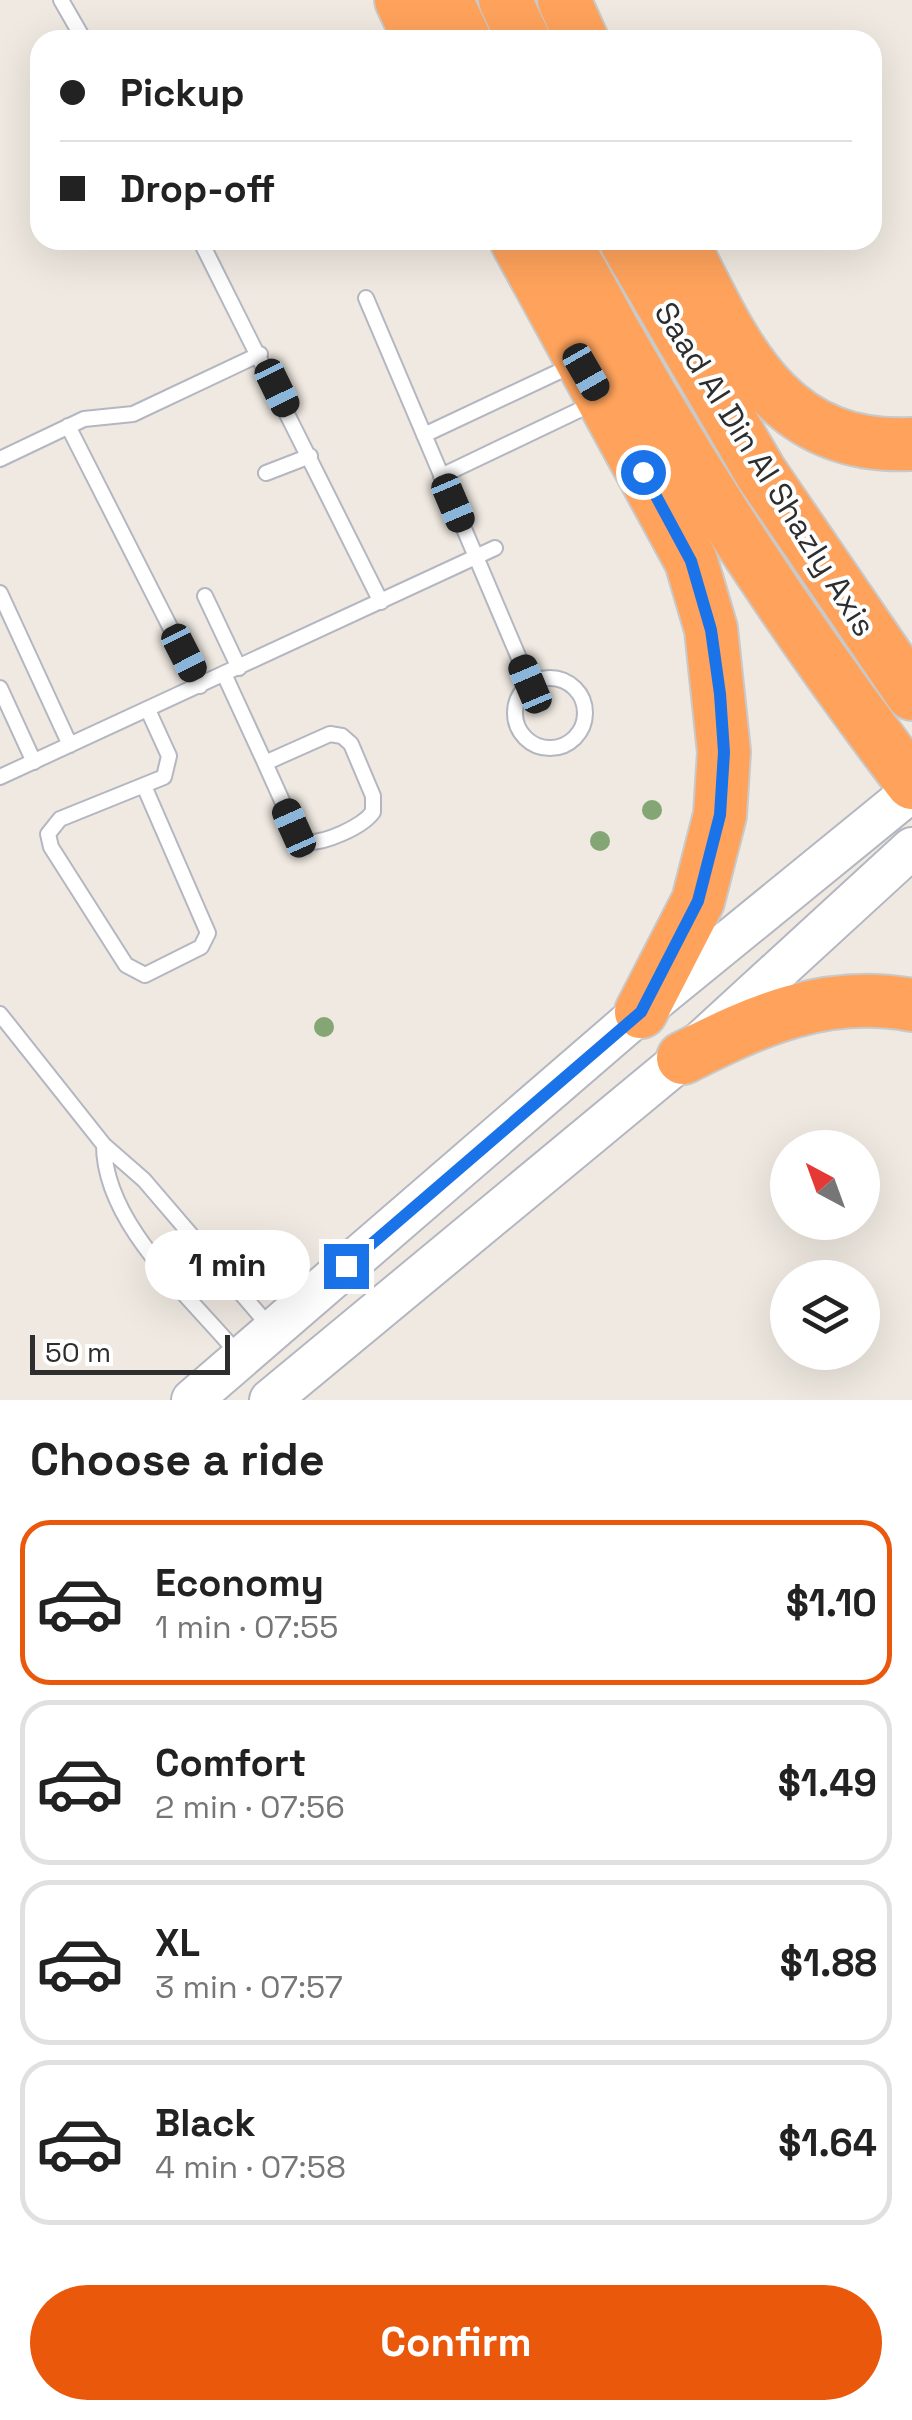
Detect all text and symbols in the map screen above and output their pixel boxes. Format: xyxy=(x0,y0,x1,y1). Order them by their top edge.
text: Pickup xyxy=(120,69,244,117)
text: Drop-off xyxy=(120,165,275,213)
street label: Saad Al Din Al Shazly Axis xyxy=(646,294,884,644)
car xyxy=(558,339,614,405)
car xyxy=(250,354,304,422)
route start xyxy=(621,450,666,495)
car xyxy=(427,470,479,536)
car xyxy=(157,619,211,687)
car xyxy=(504,651,556,717)
car xyxy=(268,794,320,862)
north arrow xyxy=(770,1130,880,1240)
map controls xyxy=(770,1130,880,1370)
callout: 1 min xyxy=(146,1231,311,1301)
route end xyxy=(324,1244,369,1289)
text: 1 min xyxy=(188,1245,267,1285)
button: layers xyxy=(770,1260,880,1370)
scale bar xyxy=(30,1330,230,1374)
text: 50 m xyxy=(45,1334,111,1370)
text: Choose a ride xyxy=(30,1431,325,1488)
icon: car xyxy=(35,1558,125,1648)
text: Economy xyxy=(155,1559,324,1607)
text: $1.10 xyxy=(786,1579,877,1627)
text: 1 min · 07:55 xyxy=(155,1607,338,1647)
icon: car xyxy=(35,1738,125,1828)
text: Comfort xyxy=(155,1739,306,1787)
text: $1.49 xyxy=(778,1759,877,1807)
text: 2 min · 07:56 xyxy=(155,1787,345,1827)
icon: car xyxy=(35,1918,125,2008)
text: XL xyxy=(155,1919,200,1967)
text: $1.88 xyxy=(780,1939,877,1987)
text: 3 min · 07:57 xyxy=(155,1967,343,2007)
icon: car xyxy=(35,2098,125,2188)
text: Black xyxy=(155,2099,256,2147)
text: $1.64 xyxy=(778,2119,877,2167)
text: 4 min · 07:58 xyxy=(155,2147,346,2187)
button: Confirm xyxy=(30,2285,882,2400)

